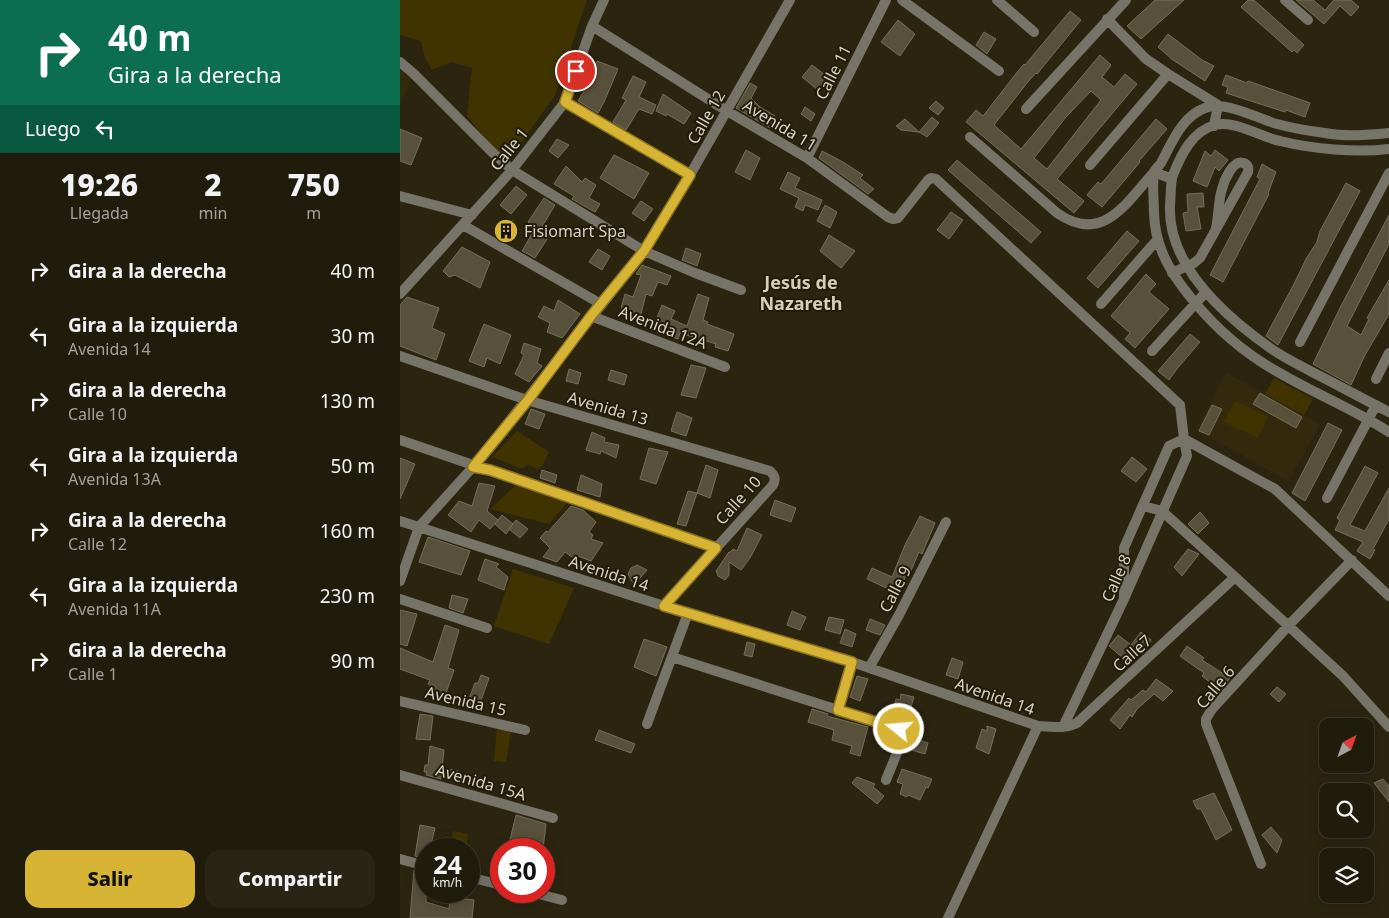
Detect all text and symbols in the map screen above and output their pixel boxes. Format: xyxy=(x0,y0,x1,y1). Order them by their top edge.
text: 40 m xyxy=(108,14,191,61)
icon: right xyxy=(25,20,90,85)
street label: Calle 11 xyxy=(810,41,856,103)
pin xyxy=(555,50,597,92)
icon: arrive xyxy=(562,57,590,85)
text: Gira a la derecha xyxy=(108,59,282,89)
street label: Calle 12 xyxy=(682,86,730,148)
street label: Avenida 11 xyxy=(739,94,821,156)
icon: left xyxy=(91,115,119,143)
text: Luego xyxy=(25,116,81,142)
street label: Calle 1 xyxy=(485,123,533,175)
text: 19:26 xyxy=(60,164,138,205)
text: 2 xyxy=(204,164,222,205)
text: 750 xyxy=(288,164,340,205)
text: Llegada xyxy=(70,202,129,224)
text: min xyxy=(198,202,227,224)
text: m xyxy=(306,202,321,224)
building icon: Fisiomart Spa xyxy=(493,218,519,244)
place label: Fisiomart Spa xyxy=(524,220,626,242)
icon: right xyxy=(25,257,53,285)
text: Gira a la derecha xyxy=(68,258,227,284)
text: 40 m xyxy=(331,258,375,284)
district label: Jesús de Nazareth xyxy=(759,270,843,315)
street label: Avenida 12A xyxy=(616,300,711,354)
text: Gira a la izquierda xyxy=(68,312,238,338)
icon: left xyxy=(25,322,53,350)
text: 30 m xyxy=(331,323,375,349)
text: Avenida 14 xyxy=(68,338,151,360)
text: Gira a la derecha xyxy=(68,377,227,403)
street label: Avenida 13 xyxy=(565,386,651,430)
icon: right xyxy=(25,387,53,415)
text: 130 m xyxy=(320,388,375,414)
text: Calle 10 xyxy=(68,403,127,425)
text: Gira a la izquierda xyxy=(68,442,238,468)
icon: left xyxy=(25,452,53,480)
text: 50 m xyxy=(331,453,375,479)
text: Avenida 13A xyxy=(68,468,161,490)
street label: Calle 10 xyxy=(710,471,766,529)
text: Gira a la derecha xyxy=(68,507,227,533)
icon: right xyxy=(25,517,53,545)
text: 160 m xyxy=(320,518,375,544)
text: Calle 12 xyxy=(68,533,127,555)
street label: Avenida 14 xyxy=(566,550,652,596)
street label: Calle 8 xyxy=(1096,551,1136,605)
street label: Calle 9 xyxy=(874,562,916,616)
text: Gira a la izquierda xyxy=(68,572,238,598)
icon: left xyxy=(25,582,53,610)
text: 230 m xyxy=(320,583,375,609)
text: Avenida 11A xyxy=(68,598,161,620)
street label: Calle7 xyxy=(1108,630,1156,676)
text: Gira a la derecha xyxy=(68,637,227,663)
icon: right xyxy=(25,647,53,675)
text: 90 m xyxy=(331,648,375,674)
street label: Calle 6 xyxy=(1191,661,1239,713)
text: Calle 1 xyxy=(68,663,118,685)
street label: Avenida 14 xyxy=(952,672,1038,720)
street label: Avenida 15 xyxy=(423,681,509,721)
position arrow xyxy=(872,702,924,754)
north arrow xyxy=(1319,718,1374,772)
map controls xyxy=(1319,718,1374,903)
street label: Avenida 15A xyxy=(433,759,529,806)
button: search xyxy=(1319,783,1374,838)
speed limit sign: 30 xyxy=(490,838,555,903)
text: 24 xyxy=(433,847,462,881)
button: layers xyxy=(1319,848,1374,903)
button: Salir xyxy=(25,850,195,908)
button: Compartir xyxy=(205,850,375,908)
text: km/h xyxy=(433,874,462,891)

